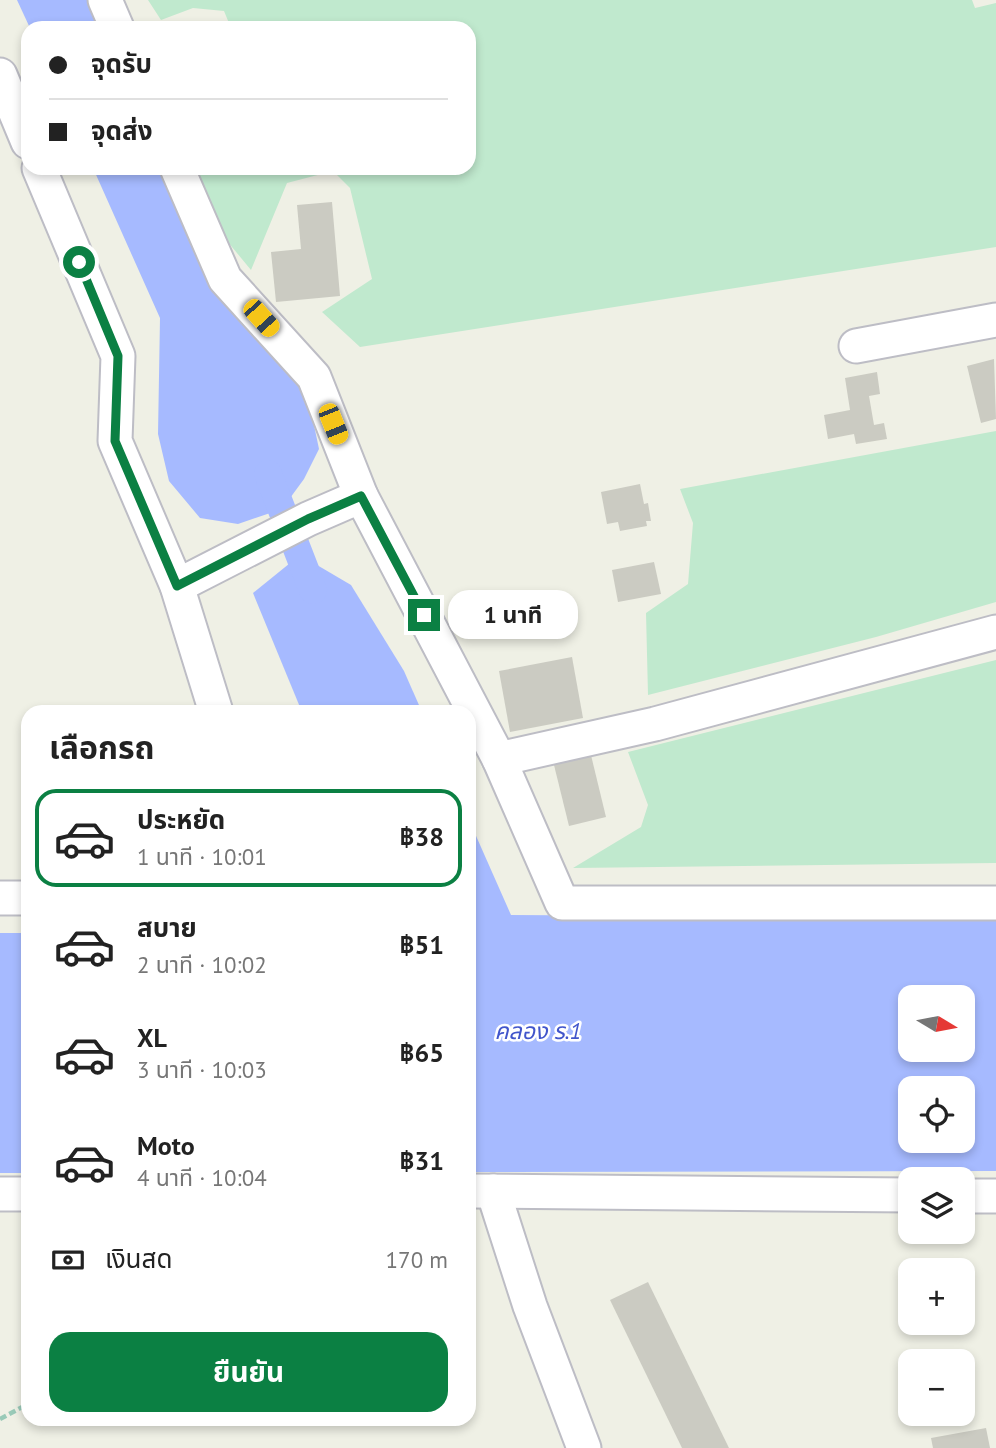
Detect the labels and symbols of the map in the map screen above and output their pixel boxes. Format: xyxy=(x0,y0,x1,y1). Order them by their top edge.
route start xyxy=(63,246,95,278)
car xyxy=(240,295,283,341)
car xyxy=(316,401,351,447)
callout: 1 นาที xyxy=(448,590,578,640)
route end xyxy=(408,599,440,631)
north arrow xyxy=(898,985,975,1062)
water label: คลอง ร.1 xyxy=(495,1016,582,1045)

